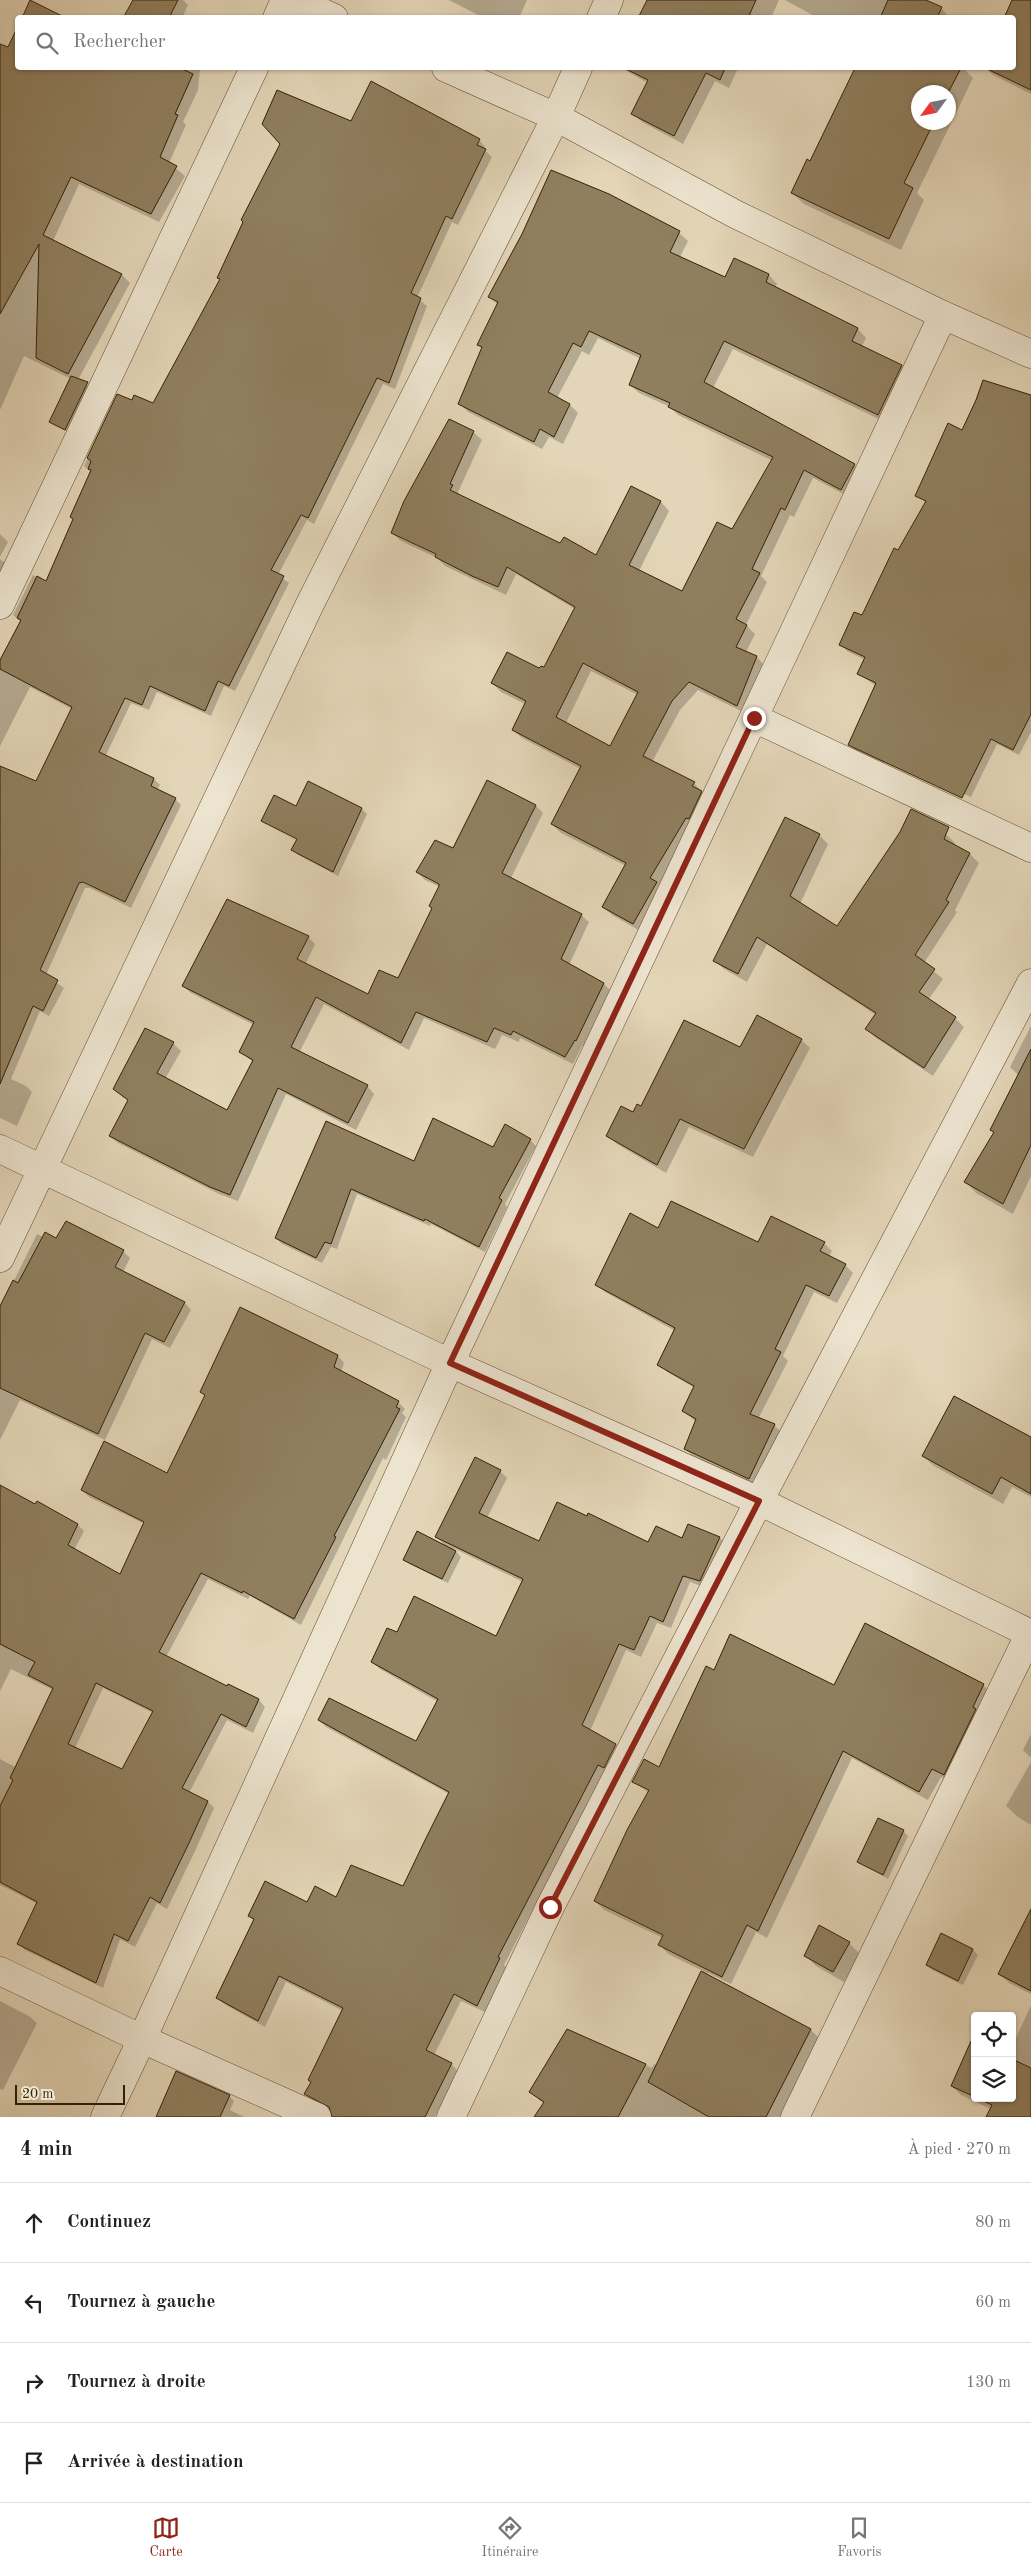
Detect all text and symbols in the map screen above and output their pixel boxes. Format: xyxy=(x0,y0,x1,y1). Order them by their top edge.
search box xyxy=(15,15,1016,70)
icon: search xyxy=(33,29,61,57)
text: Rechercher xyxy=(73,33,166,52)
north arrow xyxy=(911,85,956,130)
route end xyxy=(743,707,766,730)
route start xyxy=(539,1896,562,1919)
map controls xyxy=(971,2012,1016,2102)
button: locate xyxy=(971,2012,1016,2057)
button: layers xyxy=(971,2057,1016,2102)
scale bar xyxy=(15,2082,125,2105)
text: 20 m xyxy=(22,2087,53,2101)
text: 4 min xyxy=(20,2139,73,2160)
text: À pied · 270 m xyxy=(908,2142,1011,2158)
icon: ahead xyxy=(20,2209,48,2237)
text: Continuez xyxy=(67,2213,151,2232)
text: 80 m xyxy=(975,2215,1011,2231)
icon: left xyxy=(20,2289,48,2317)
text: Tournez à gauche xyxy=(67,2293,215,2312)
text: 60 m xyxy=(975,2295,1011,2311)
icon: right xyxy=(20,2369,48,2397)
text: Tournez à droite xyxy=(67,2373,206,2392)
text: 130 m xyxy=(966,2375,1011,2391)
icon: arrive xyxy=(20,2449,48,2477)
text: Arrivée à destination xyxy=(67,2453,243,2472)
tab: Carte xyxy=(149,2514,183,2561)
tab: Itinéraire xyxy=(482,2514,538,2561)
tab: Favoris xyxy=(837,2514,882,2561)

